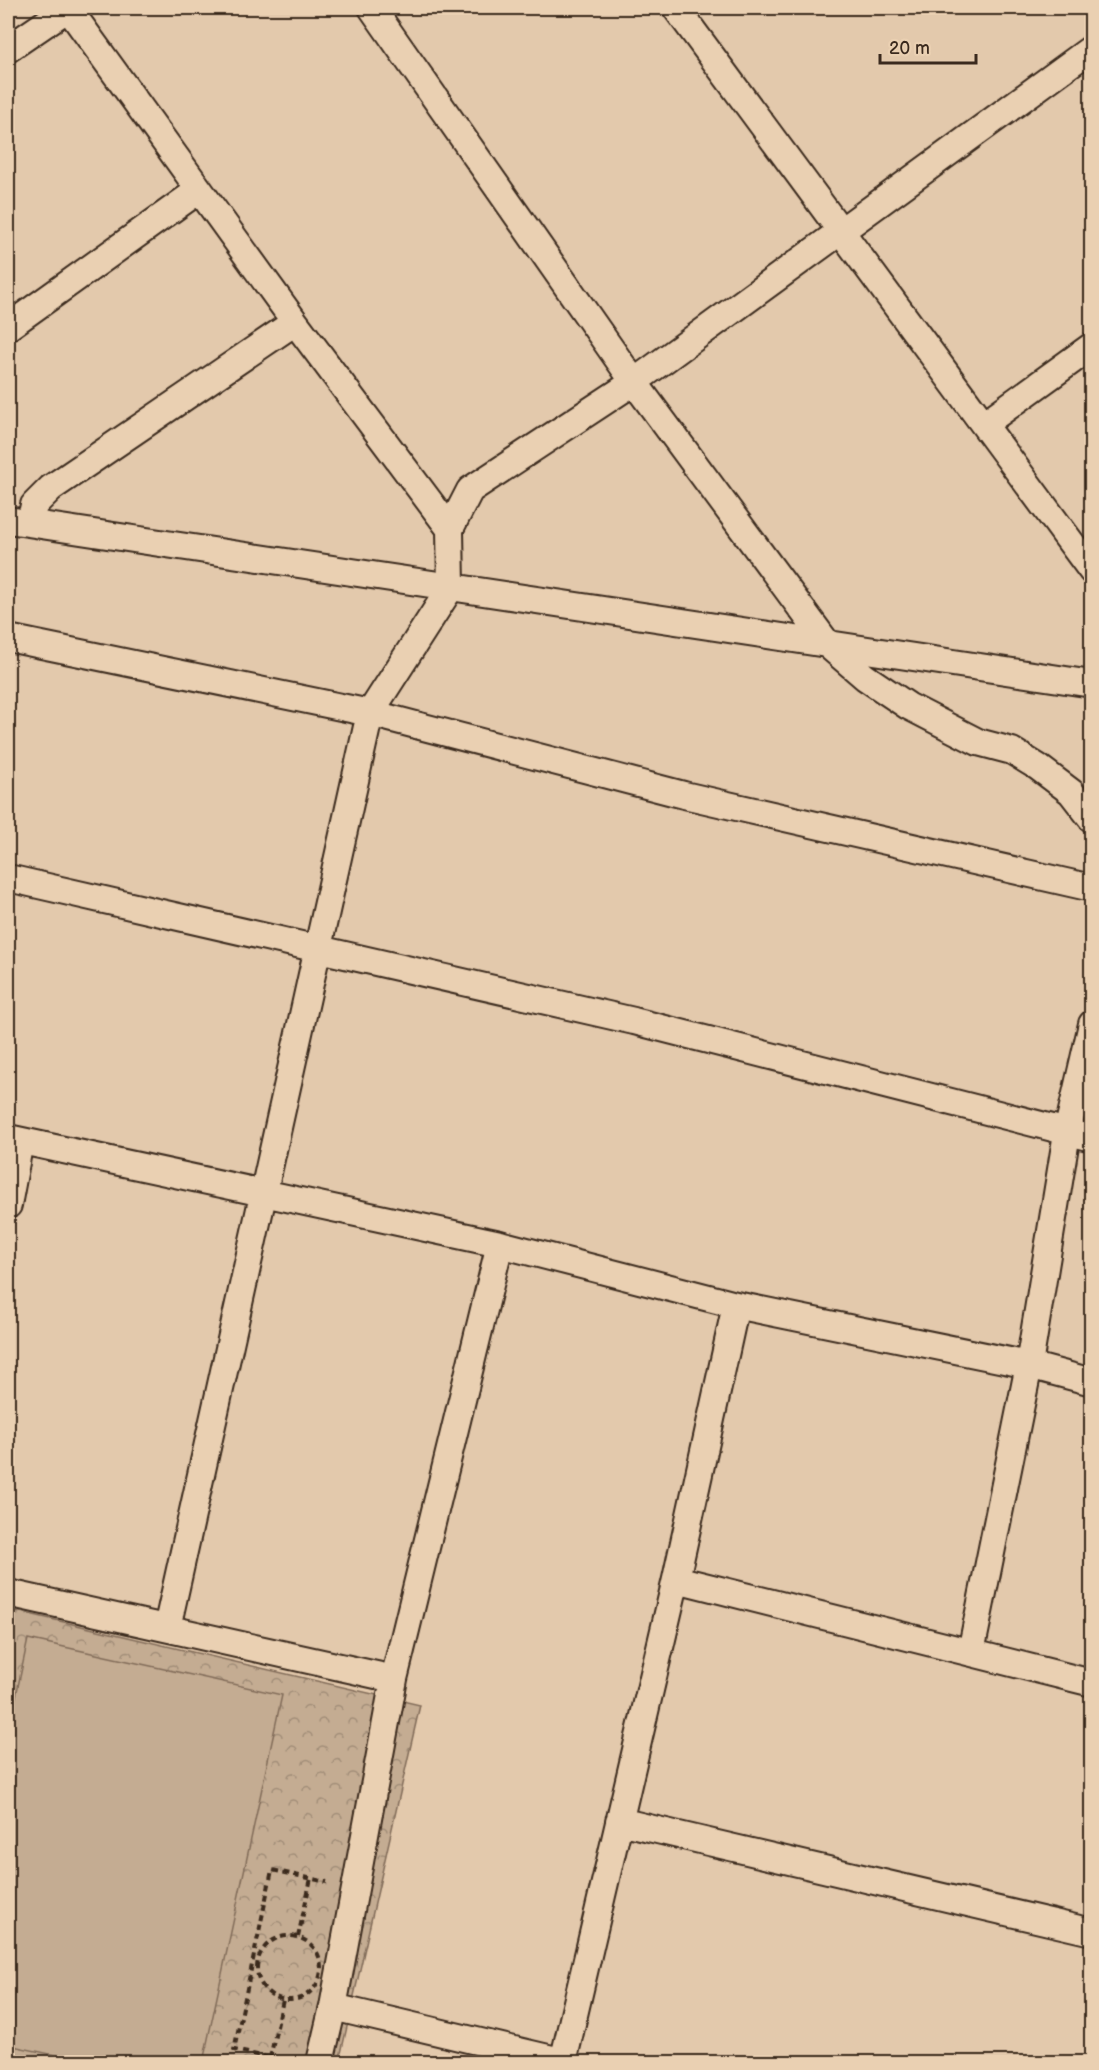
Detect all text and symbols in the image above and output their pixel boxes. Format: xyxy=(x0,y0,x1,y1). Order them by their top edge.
scale bar xyxy=(880,27,976,65)
text: 20 m xyxy=(889,38,930,59)

